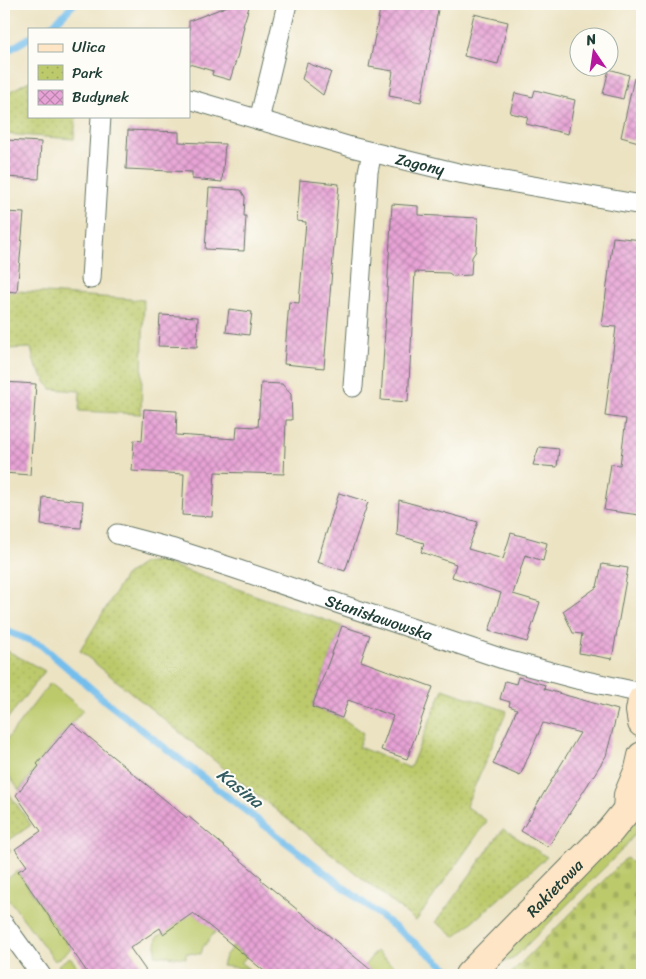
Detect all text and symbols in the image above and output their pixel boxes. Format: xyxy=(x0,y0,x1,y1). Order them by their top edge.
text: N xyxy=(583,26,599,53)
legend xyxy=(28,28,190,118)
north arrow xyxy=(568,28,618,78)
text: Ulica xyxy=(72,34,106,60)
text: Park xyxy=(72,60,103,86)
text: Budynek xyxy=(72,84,130,110)
street label: Zagony xyxy=(392,144,448,184)
street label: Stanisławowska xyxy=(322,586,437,649)
water label: Kasina xyxy=(210,759,272,818)
street label: Rakietowa xyxy=(519,851,591,924)

